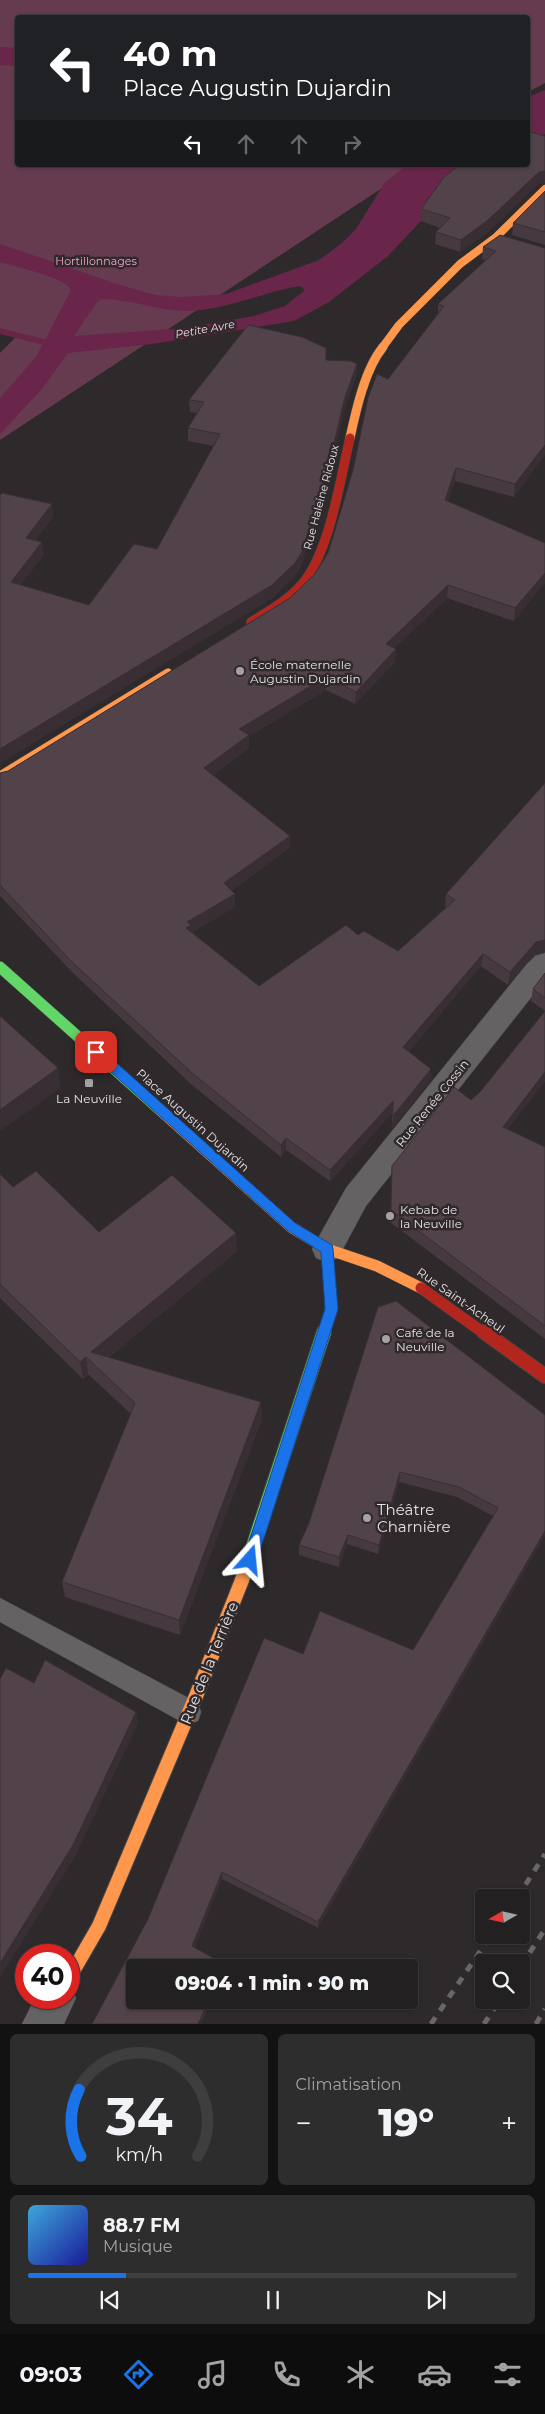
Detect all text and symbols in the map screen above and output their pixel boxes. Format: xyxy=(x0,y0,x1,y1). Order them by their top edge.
text: 40 m xyxy=(123,32,218,75)
icon: left xyxy=(40,35,105,100)
text: Place Augustin Dujardin xyxy=(123,75,392,102)
icon: left xyxy=(179,130,207,158)
icon: ahead xyxy=(232,130,260,158)
icon: ahead xyxy=(285,130,313,158)
icon: right xyxy=(338,130,366,158)
park label: Hortillonnages xyxy=(55,254,137,268)
water label: Petite Avre xyxy=(174,317,236,341)
street label: Rue Haleine Ridoux xyxy=(300,443,342,551)
place label: École maternelle Augustin Dujardin xyxy=(250,657,361,686)
marker: École maternelle Augustin Dujardin xyxy=(234,665,246,677)
pin xyxy=(75,1031,117,1073)
icon: arrive xyxy=(82,1038,110,1066)
street label: Rue Renée Cossin xyxy=(392,1056,472,1150)
street label: Place Augustin Dujardin xyxy=(134,1065,252,1175)
marker: La Neuville xyxy=(83,1077,95,1089)
place label: La Neuville xyxy=(56,1091,122,1106)
place label: Kebab de la Neuville xyxy=(400,1202,462,1231)
marker: Kebab de la Neuville xyxy=(384,1210,396,1222)
street label: Rue Saint-Acheul xyxy=(414,1264,508,1336)
place label: Café de la Neuville xyxy=(396,1325,455,1354)
marker: Café de la Neuville xyxy=(380,1333,392,1345)
place label: Théâtre Charnière xyxy=(377,1500,451,1536)
marker: Théâtre Charnière xyxy=(361,1512,373,1524)
position arrow xyxy=(223,1533,275,1585)
street label: Rue de la Terrière xyxy=(176,1599,242,1727)
north arrow xyxy=(475,1889,530,1944)
map controls xyxy=(475,1889,530,2009)
speed limit sign: 40 xyxy=(15,1944,80,2009)
button: search xyxy=(475,1954,530,2009)
text: 09:04 · 1 min · 90 m xyxy=(175,1972,369,1995)
text: Climatisation xyxy=(296,2075,402,2094)
text: 34 xyxy=(104,2085,172,2148)
text: 19° xyxy=(378,2099,434,2146)
text: − xyxy=(296,2106,312,2140)
text: + xyxy=(501,2106,517,2140)
text: km/h xyxy=(115,2144,163,2165)
text: 88.7 FM xyxy=(103,2214,180,2237)
text: Musique xyxy=(103,2237,172,2256)
icon: previous xyxy=(96,2286,124,2314)
icon: pause xyxy=(259,2286,287,2314)
icon: next xyxy=(422,2286,450,2314)
icon: directions xyxy=(121,2357,156,2392)
icon: music xyxy=(195,2357,230,2392)
icon: phone xyxy=(269,2357,304,2392)
icon: climate xyxy=(343,2357,378,2392)
icon: car xyxy=(417,2357,452,2392)
icon: filters xyxy=(490,2357,525,2392)
text: 09:03 xyxy=(19,2361,82,2388)

